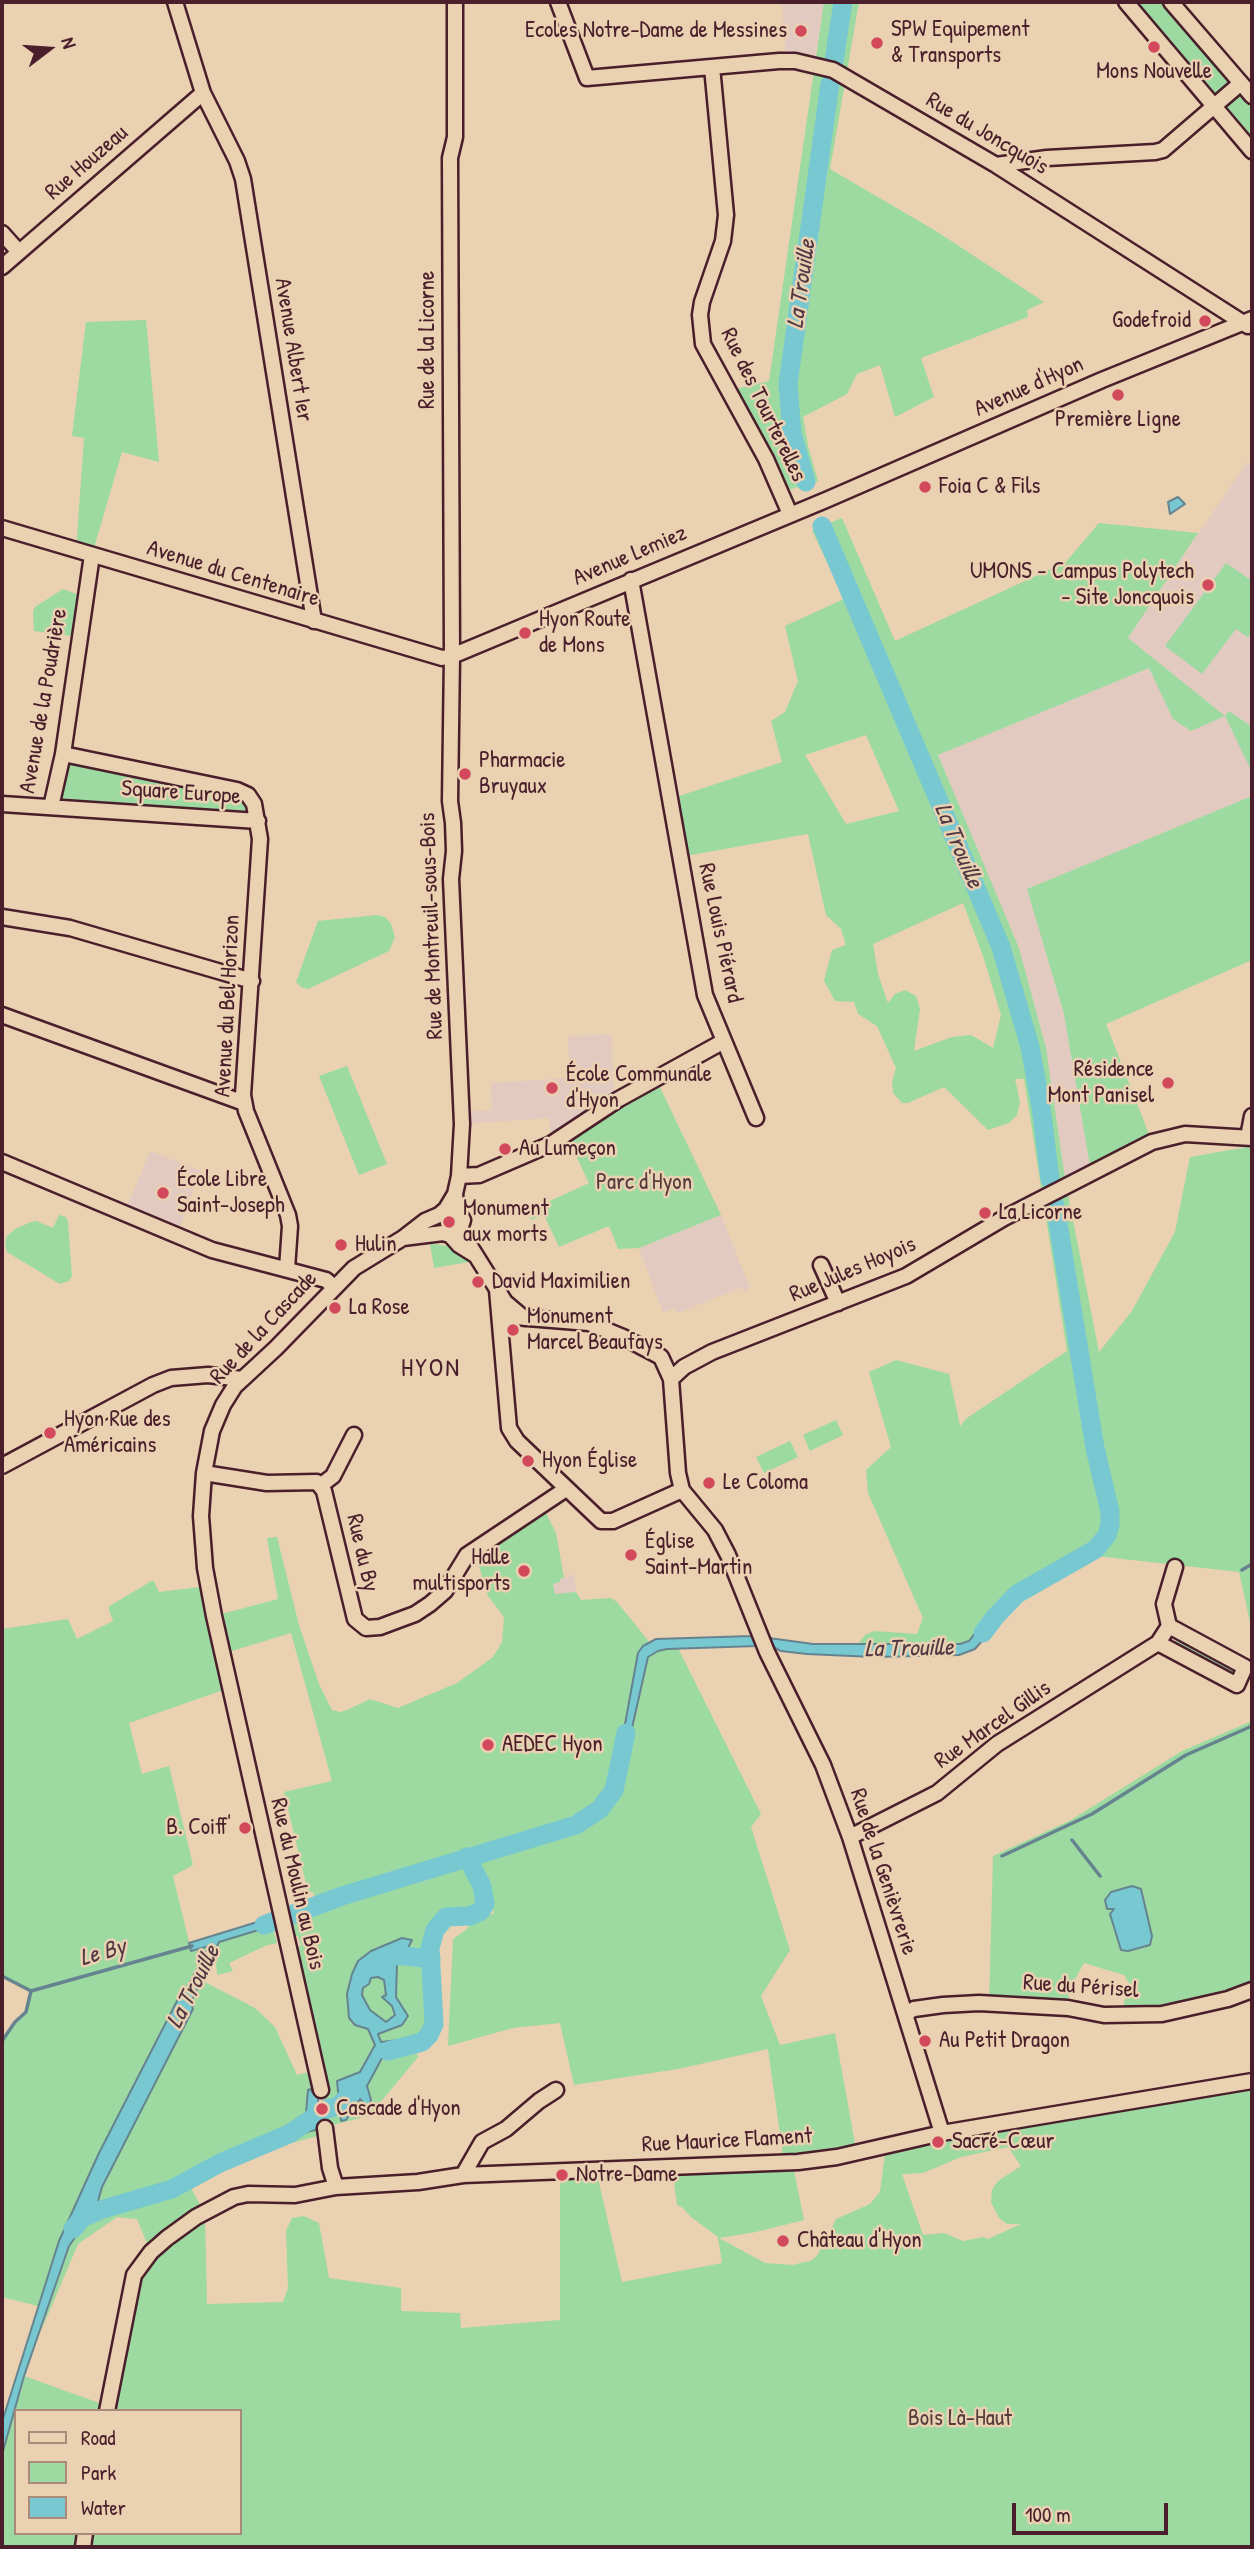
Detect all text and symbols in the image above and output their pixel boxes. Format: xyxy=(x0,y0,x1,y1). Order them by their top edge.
north arrow xyxy=(14,14,84,84)
place label: SPW Equipement & Transports xyxy=(891,16,1029,70)
place label: Ecoles Notre-Dame de Messines xyxy=(525,17,787,45)
marker: Ecoles Notre-Dame de Messines xyxy=(793,23,809,39)
text: N xyxy=(55,34,83,51)
marker: SPW Equipement & Transports xyxy=(869,35,885,51)
marker: Mons Nouvelle xyxy=(1146,39,1162,55)
place label: Mons Nouvelle xyxy=(1096,58,1212,86)
street label: Rue du Joncquois xyxy=(921,87,1053,181)
street label: Rue Houzeau xyxy=(40,120,134,206)
water label: La Trouille xyxy=(782,238,822,330)
street label: Rue de la Licorne xyxy=(414,271,442,409)
street label: Avenue Albert Ier xyxy=(268,276,318,424)
place label: Godefroid xyxy=(1112,307,1191,335)
marker: Godefroid xyxy=(1197,313,1213,329)
street label: Rue des Tourterelles xyxy=(714,324,812,486)
street label: Avenue d'Hyon xyxy=(970,351,1088,423)
marker: Première Ligne xyxy=(1110,387,1126,403)
place label: Première Ligne xyxy=(1055,406,1181,434)
place label: Foia C & Fils xyxy=(939,473,1040,501)
marker: Foia C & Fils xyxy=(917,479,933,495)
street label: Avenue Lemiez xyxy=(569,520,691,592)
street label: Avenue du Centenaire xyxy=(143,535,323,613)
place label: UMONS - Campus Polytech - Site Joncquois xyxy=(970,558,1194,612)
marker: UMONS - Campus Polytech - Site Joncquois xyxy=(1200,577,1216,593)
street label: Avenue de la Poudrière xyxy=(14,606,74,796)
place label: Hyon Route de Mons xyxy=(539,606,630,660)
marker: Hyon Route de Mons xyxy=(517,625,533,641)
place label: Pharmacie Bruyaux xyxy=(479,747,565,801)
marker: Pharmacie Bruyaux xyxy=(457,766,473,782)
street label: Square Europe xyxy=(121,775,241,811)
water label: La Trouille xyxy=(927,799,989,893)
street label: Rue de Montreuil-sous-Bois xyxy=(414,812,450,1040)
street label: Rue Louis Piérard xyxy=(692,861,748,1005)
street label: Avenue du Bel Horizon xyxy=(209,914,247,1098)
place label: Résidence Mont Panisel xyxy=(1048,1056,1154,1110)
place label: École Communale d'Hyon xyxy=(566,1061,712,1115)
marker: Résidence Mont Panisel xyxy=(1160,1075,1176,1091)
marker: École Communale d'Hyon xyxy=(544,1080,560,1096)
place label: Au Lumeçon xyxy=(519,1135,616,1163)
marker: Au Lumeçon xyxy=(497,1141,513,1157)
place label: École Libre Saint-Joseph xyxy=(177,1166,285,1220)
park label: Parc d'Hyon xyxy=(596,1169,692,1197)
marker: École Libre Saint-Joseph xyxy=(155,1185,171,1201)
place label: Monument aux morts xyxy=(463,1195,549,1249)
place label: La Licorne xyxy=(999,1199,1082,1227)
marker: La Licorne xyxy=(977,1205,993,1221)
marker: Monument aux morts xyxy=(441,1214,457,1230)
place label: Hulin xyxy=(355,1231,397,1259)
street label: Rue Jules Hoyois xyxy=(786,1231,920,1309)
marker: Hulin xyxy=(333,1237,349,1253)
street label: Rue de la Cascade xyxy=(205,1266,323,1390)
place label: David Maximilien xyxy=(492,1268,630,1296)
marker: David Maximilien xyxy=(470,1274,486,1290)
place label: La Rose xyxy=(349,1294,410,1322)
marker: La Rose xyxy=(327,1300,343,1316)
place label: Monument Marcel Beaufays xyxy=(527,1303,663,1357)
marker: Monument Marcel Beaufays xyxy=(505,1322,521,1338)
district label: HYON xyxy=(402,1353,460,1385)
place label: Hyon Rue des Américains xyxy=(64,1406,171,1460)
marker: Hyon Rue des Américains xyxy=(42,1425,58,1441)
place label: Hyon Église xyxy=(542,1447,637,1475)
marker: Hyon Église xyxy=(520,1453,536,1469)
place label: Le Coloma xyxy=(723,1469,808,1497)
marker: Le Coloma xyxy=(701,1475,717,1491)
street label: Rue du By xyxy=(340,1511,384,1595)
place label: Église Saint-Martin xyxy=(645,1528,752,1582)
place label: Halle multisports xyxy=(412,1544,510,1598)
marker: Église Saint-Martin xyxy=(623,1547,639,1563)
marker: Halle multisports xyxy=(516,1563,532,1579)
water label: La Trouille xyxy=(864,1634,954,1664)
street label: Rue Marcel Gillis xyxy=(930,1675,1056,1775)
place label: AEDEC Hyon xyxy=(502,1731,603,1759)
marker: AEDEC Hyon xyxy=(480,1737,496,1753)
street label: Rue de la Genièvrerie xyxy=(843,1785,923,1959)
street label: Rue du Moulin au Bois xyxy=(264,1796,330,1972)
place label: B. Coiff' xyxy=(166,1814,231,1842)
marker: B. Coiff' xyxy=(237,1820,253,1836)
water label: Le By xyxy=(77,1933,129,1973)
water label: La Trouille xyxy=(161,1941,227,2033)
street label: Rue du Périsel xyxy=(1022,1969,1140,2005)
place label: Au Petit Dragon xyxy=(939,2027,1070,2055)
marker: Au Petit Dragon xyxy=(917,2033,933,2049)
place label: Cascade d'Hyon xyxy=(336,2095,461,2123)
marker: Cascade d'Hyon xyxy=(314,2101,330,2117)
street label: Rue Maurice Flament xyxy=(641,2123,813,2159)
place label: Sacré-Cœur xyxy=(952,2128,1054,2156)
marker: Sacré-Cœur xyxy=(930,2134,946,2150)
place label: Notre-Dame xyxy=(576,2161,677,2189)
marker: Notre-Dame xyxy=(554,2167,570,2183)
place label: Château d'Hyon xyxy=(797,2227,922,2255)
marker: Château d'Hyon xyxy=(775,2233,791,2249)
park label: Bois Là-Haut xyxy=(908,2405,1012,2433)
legend xyxy=(14,2409,242,2535)
text: Road xyxy=(81,2423,115,2452)
text: Park xyxy=(81,2458,116,2487)
scale bar xyxy=(1016,2490,1172,2534)
text: Water xyxy=(81,2493,126,2522)
text: 100 m xyxy=(1025,2500,1071,2529)

